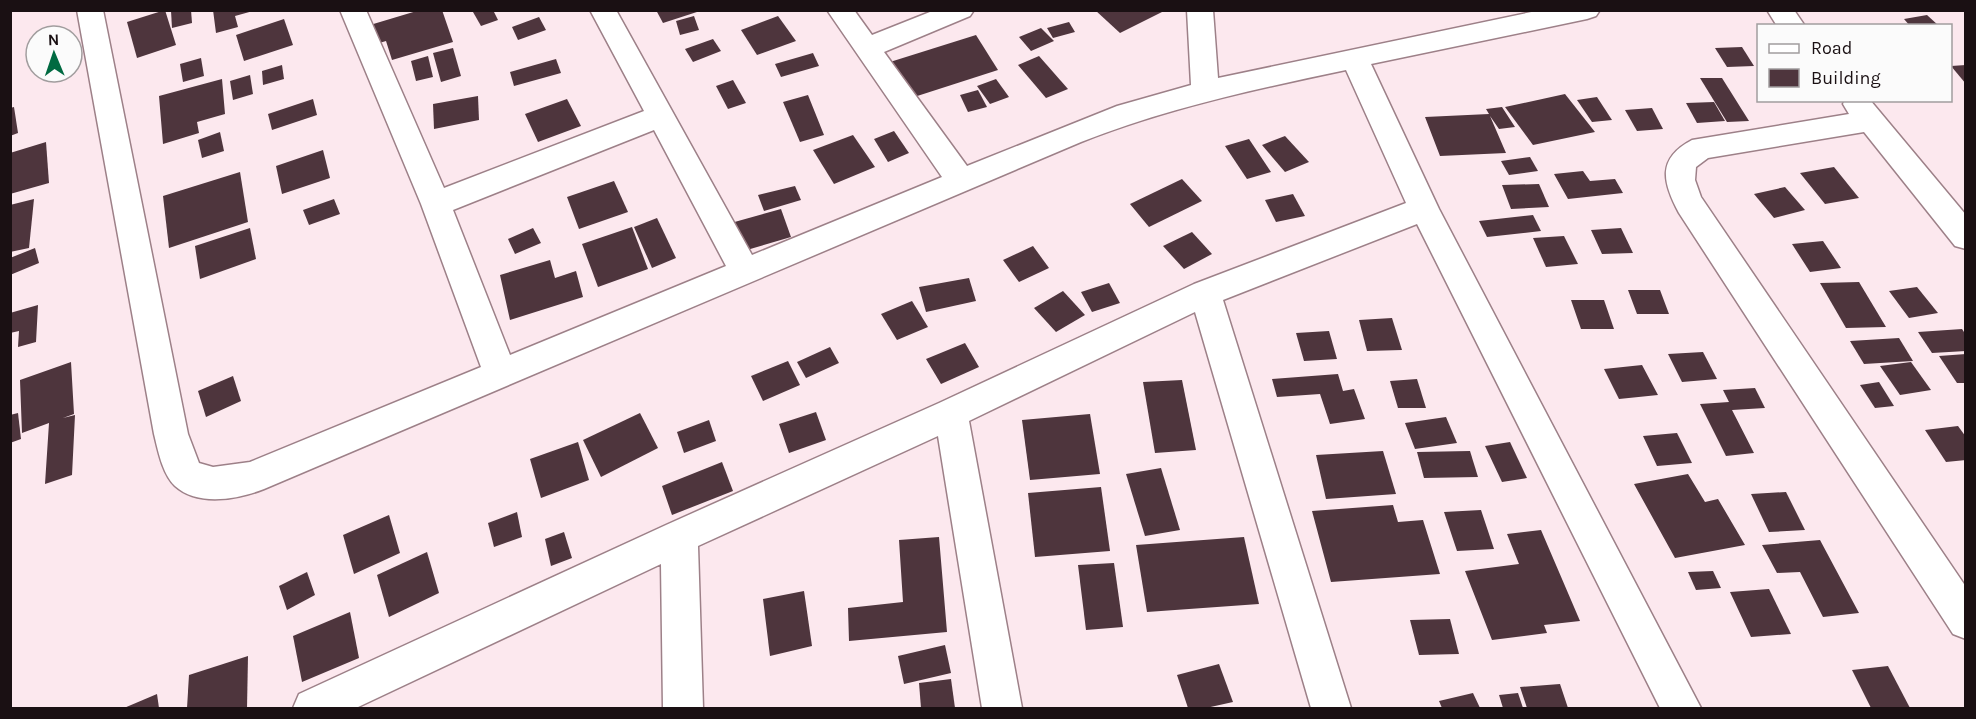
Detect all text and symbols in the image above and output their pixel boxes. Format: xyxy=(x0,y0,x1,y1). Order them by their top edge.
north arrow xyxy=(24,24,84,84)
legend xyxy=(1757,24,1952,102)
text: N xyxy=(47,30,60,49)
text: Road xyxy=(1811,37,1852,59)
text: Building xyxy=(1811,67,1881,89)

